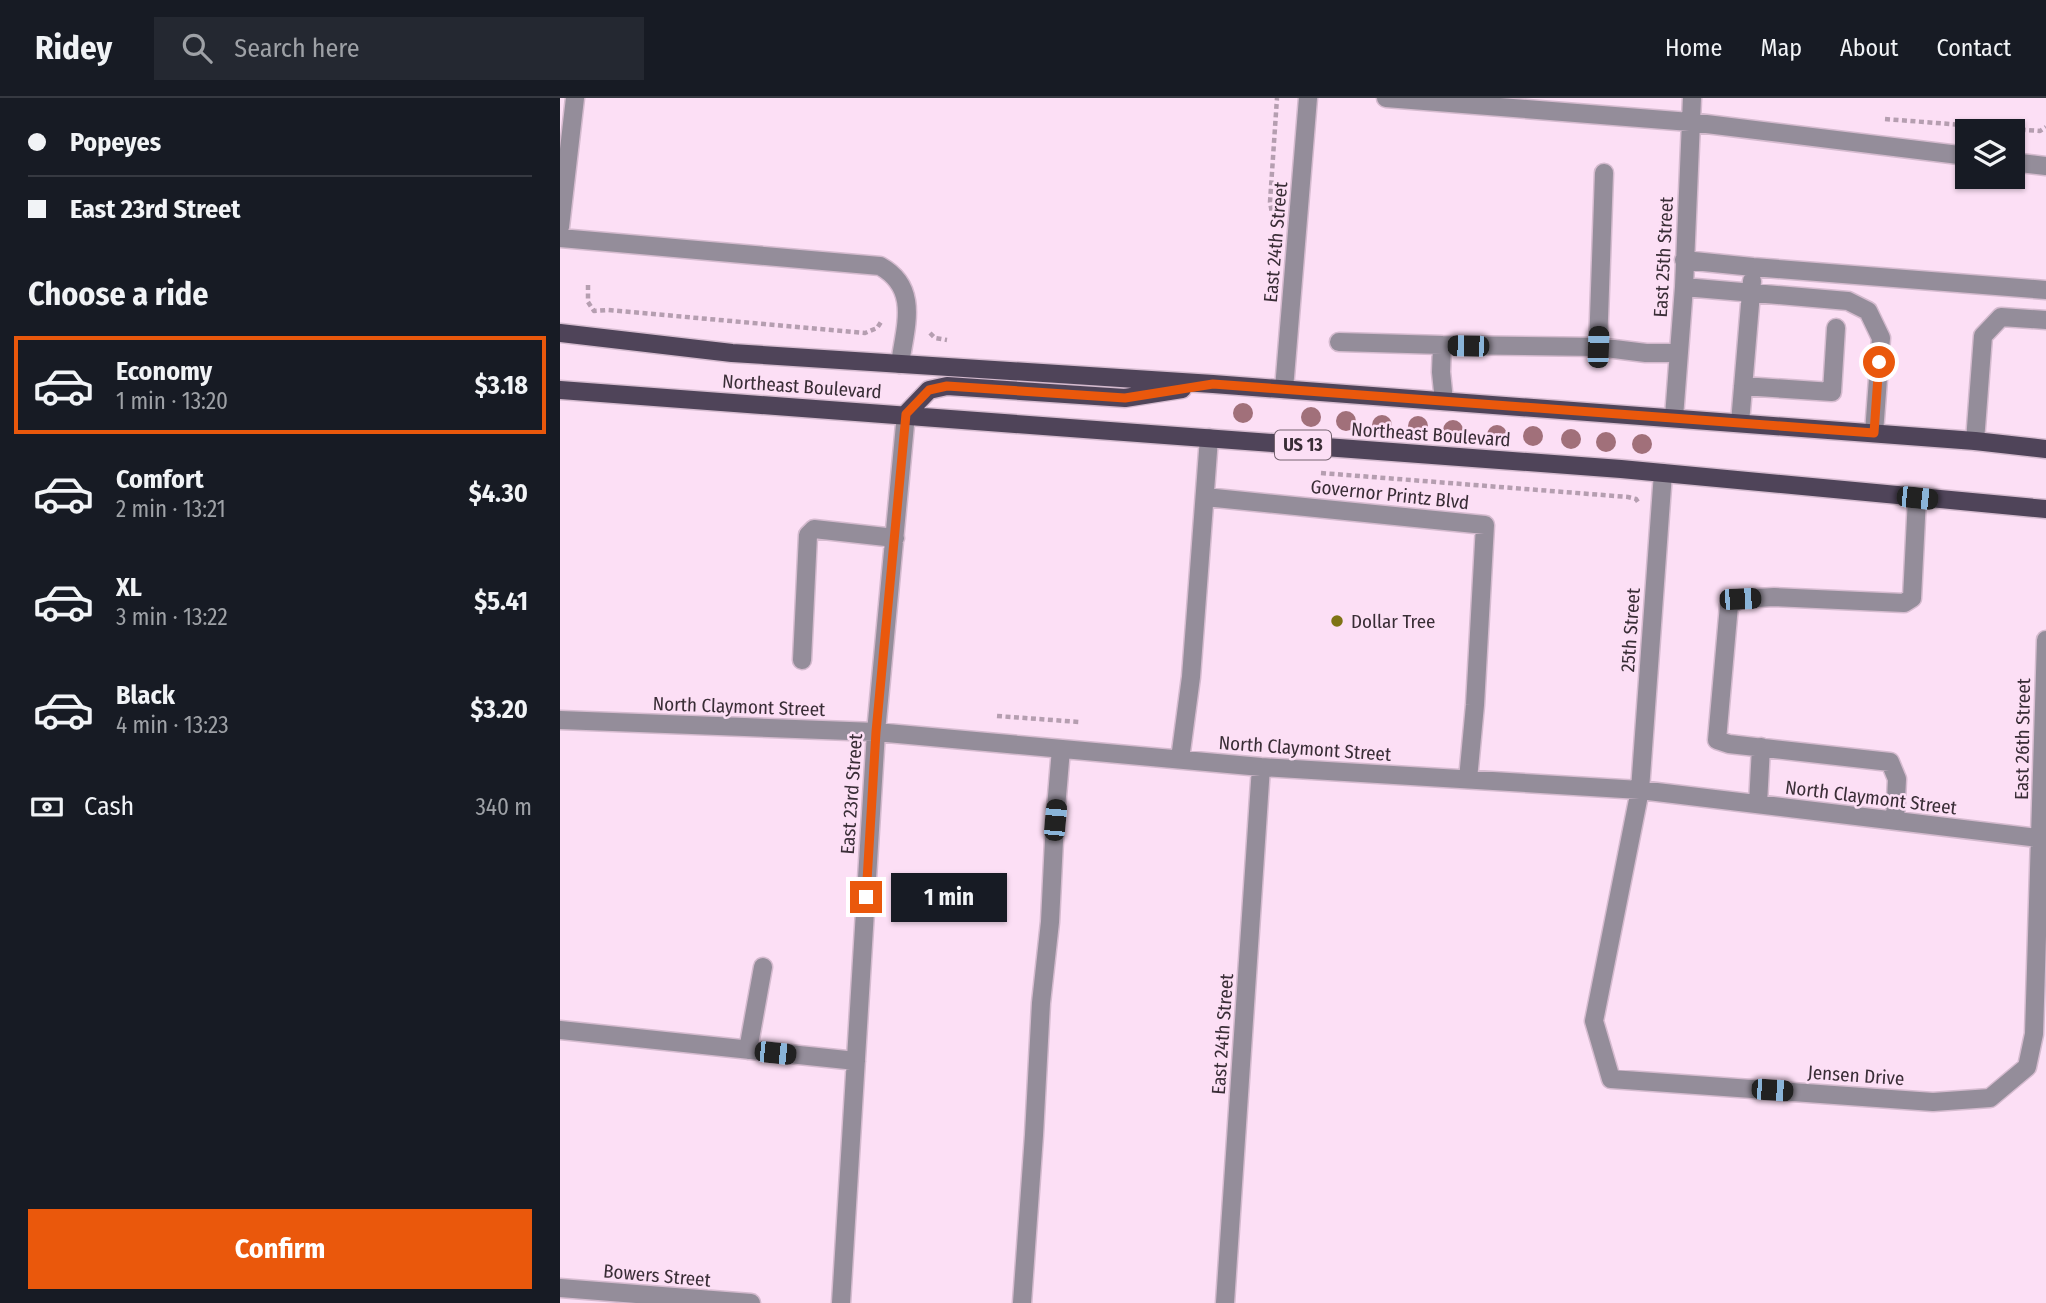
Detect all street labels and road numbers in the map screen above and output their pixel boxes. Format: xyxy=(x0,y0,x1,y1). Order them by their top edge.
street label: East 24th Street xyxy=(1259,180,1292,303)
street label: East 25th Street xyxy=(1649,195,1678,318)
street label: Northeast Boulevard xyxy=(721,369,883,404)
street label: Northeast Boulevard xyxy=(1350,417,1512,452)
road number: US 13 xyxy=(1275,430,1331,460)
street label: Governor Printz Blvd xyxy=(1310,475,1470,514)
street label: 25th Street xyxy=(1616,586,1645,673)
street label: East 26th Street xyxy=(2010,677,2035,800)
street label: North Claymont Street xyxy=(652,692,826,721)
street label: North Claymont Street xyxy=(1218,731,1393,766)
street label: East 23rd Street xyxy=(836,732,867,855)
street label: North Claymont Street xyxy=(1784,776,1959,820)
street label: East 24th Street xyxy=(1207,972,1238,1095)
street label: Jensen Drive xyxy=(1807,1061,1905,1090)
street label: Bowers Street xyxy=(602,1259,712,1292)

